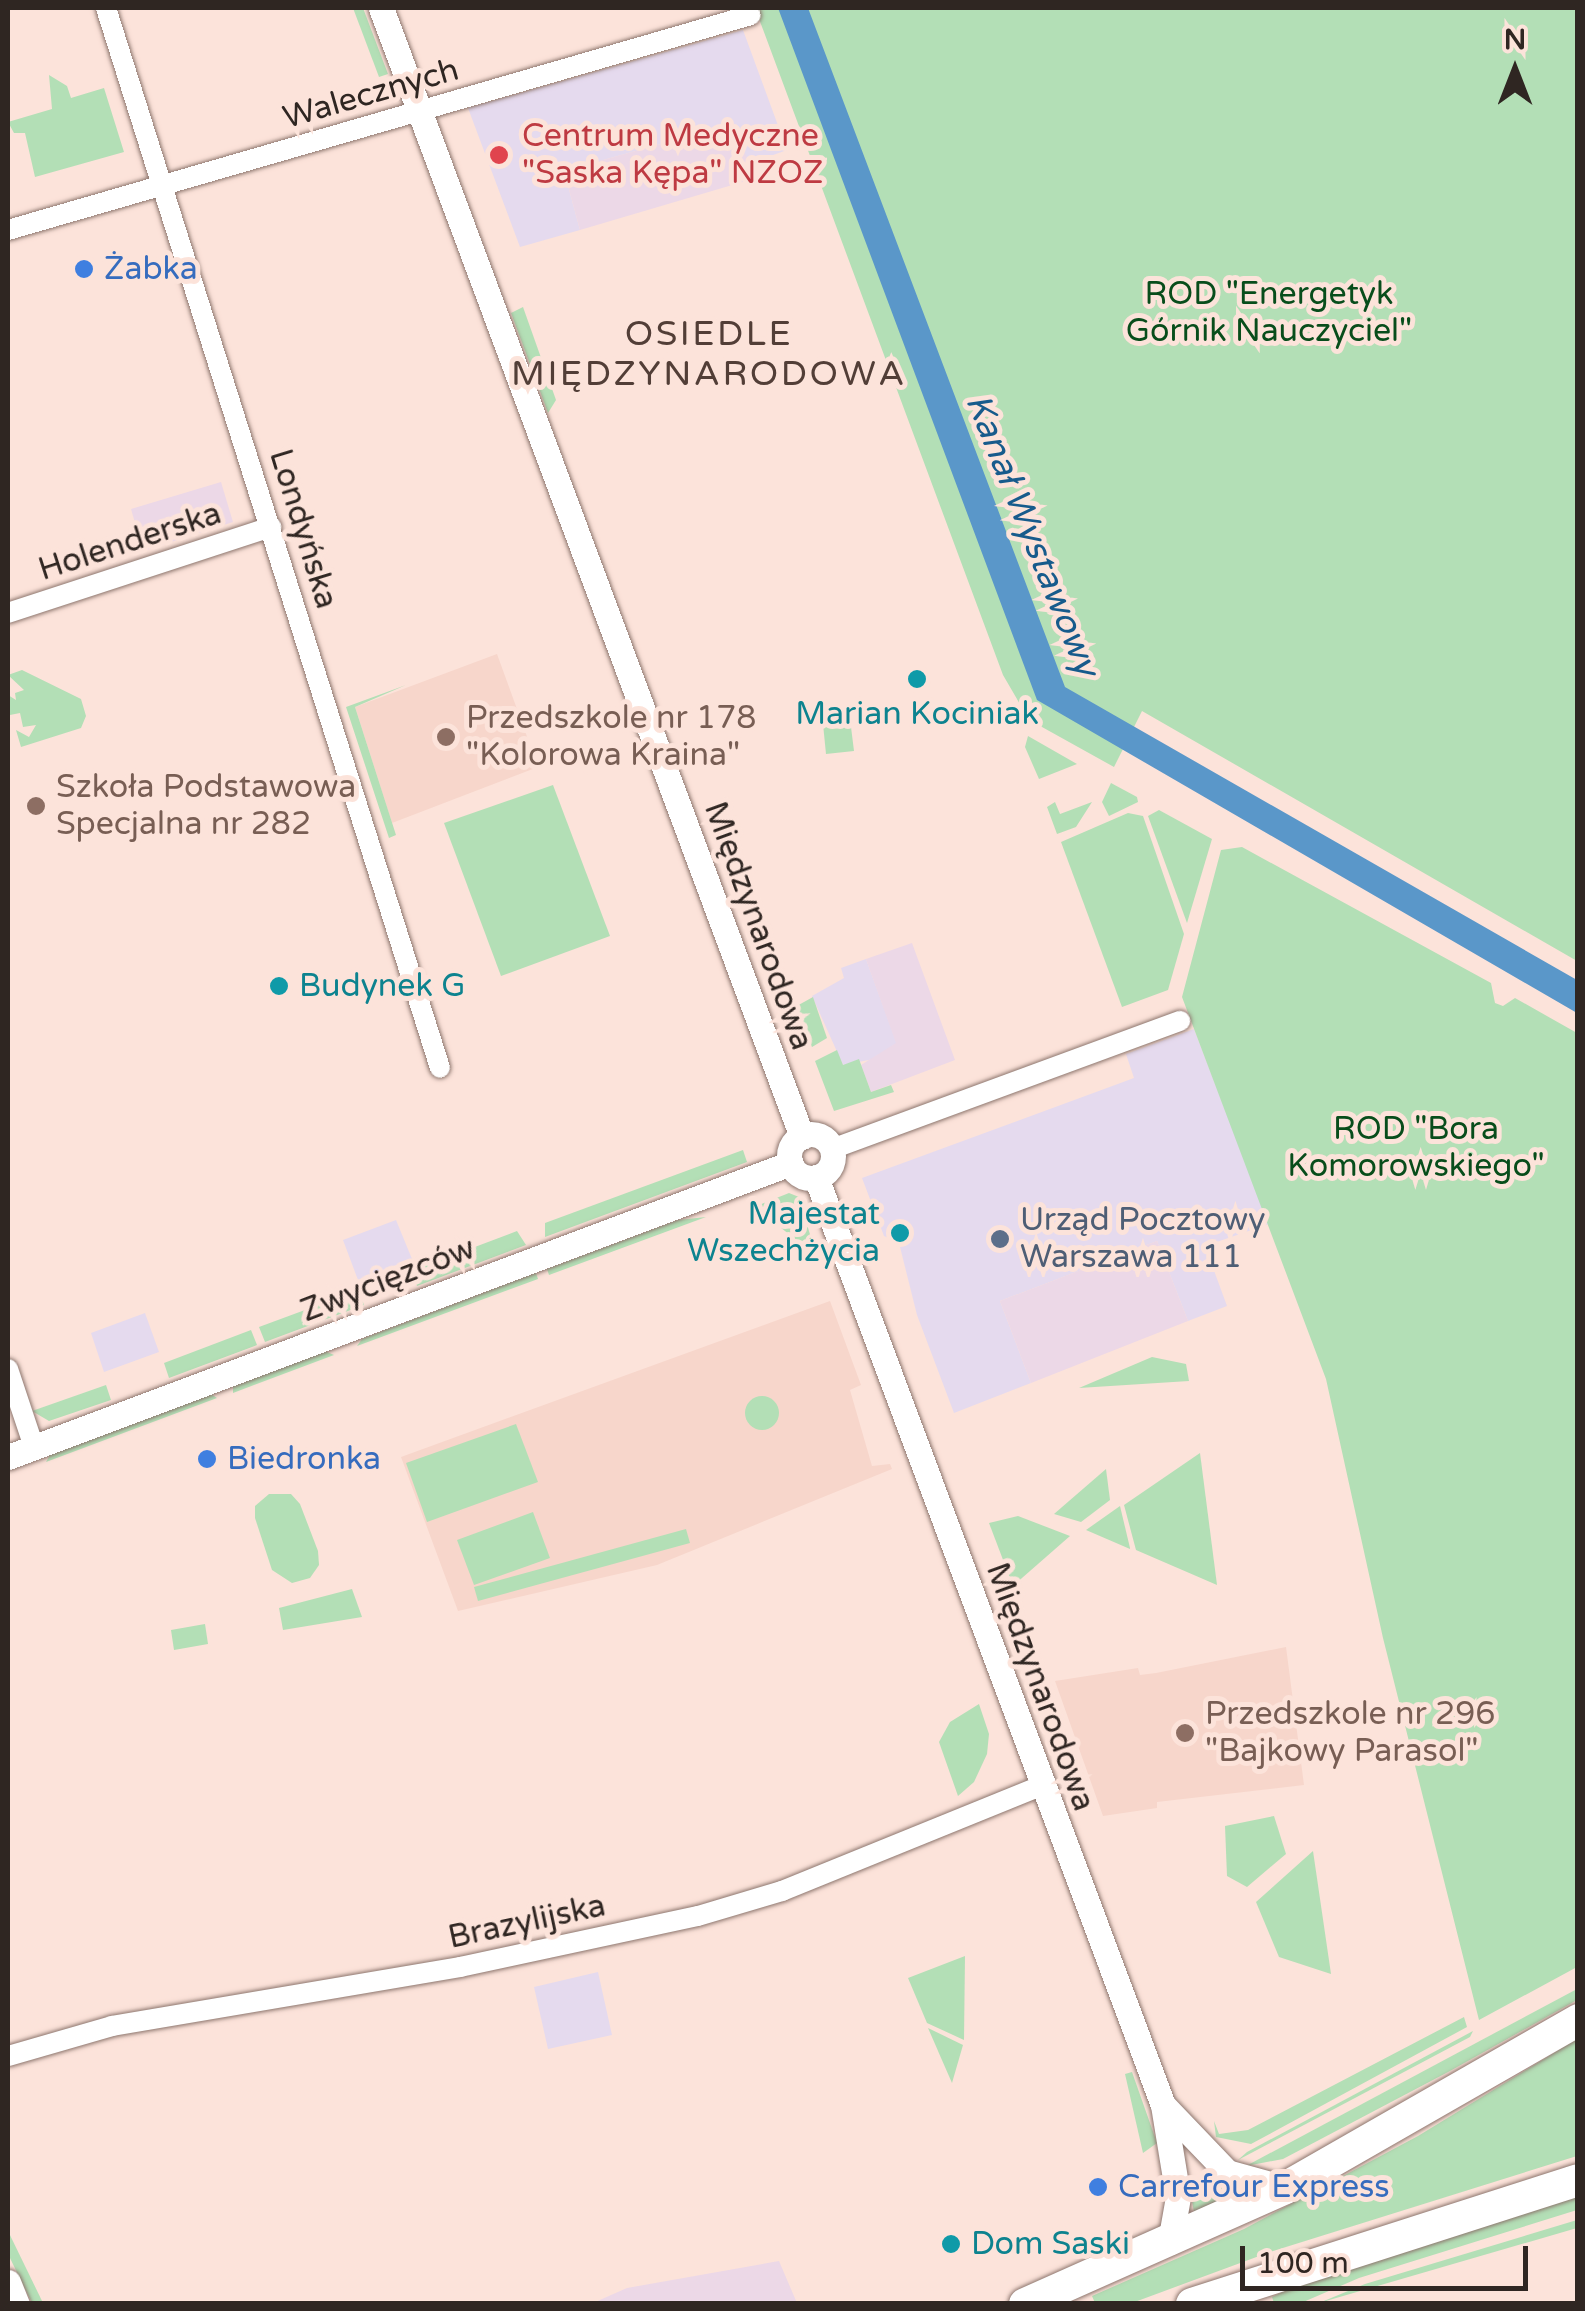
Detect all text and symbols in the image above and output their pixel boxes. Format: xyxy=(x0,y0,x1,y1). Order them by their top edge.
north arrow xyxy=(1465,20,1565,120)
text: N xyxy=(1504,23,1526,57)
street label: Walecznych xyxy=(279,51,463,137)
place label: Centrum Medyczne "Saska Kępa" NZOZ xyxy=(522,118,823,193)
marker: Centrum Medyczne "Saska Kępa" NZOZ xyxy=(486,142,512,168)
place label: Żabka xyxy=(104,250,198,288)
marker: Żabka xyxy=(73,258,95,280)
park label: ROD "Energetyk Górnik Nauczyciel" xyxy=(1126,276,1412,351)
district label: OSIEDLE MIĘDZYNARODOWA xyxy=(511,313,907,395)
water label: Kanał Wystawowy xyxy=(956,388,1108,682)
street label: Londyńska xyxy=(261,445,345,613)
street label: Holenderska xyxy=(34,494,226,590)
marker: Marian Kociniak xyxy=(906,668,928,690)
place label: Marian Kociniak xyxy=(795,695,1039,733)
place label: Przedszkole nr 178 "Kolorowa Kraina" xyxy=(466,700,756,775)
marker: Przedszkole nr 178 "Kolorowa Kraina" xyxy=(435,726,457,748)
place label: Szkoła Podstawowa Specjalna nr 282 xyxy=(56,769,356,844)
marker: Szkoła Podstawowa Specjalna nr 282 xyxy=(25,795,47,817)
street label: Międzynarodowa xyxy=(695,797,821,1055)
place label: Budynek G xyxy=(299,967,465,1005)
marker: Budynek G xyxy=(268,975,290,997)
park label: ROD "Bora Komorowskiego" xyxy=(1287,1111,1545,1186)
place label: Majestat Wszechżycia xyxy=(687,1196,880,1271)
place label: Urząd Pocztowy Warszawa 111 xyxy=(1020,1202,1265,1277)
marker: Majestat Wszechżycia xyxy=(889,1222,911,1244)
marker: Urząd Pocztowy Warszawa 111 xyxy=(989,1228,1011,1250)
street label: Zwycięzców xyxy=(296,1229,480,1331)
place label: Biedronka xyxy=(227,1440,381,1478)
marker: Biedronka xyxy=(196,1448,218,1470)
street label: Międzynarodowa xyxy=(977,1558,1103,1816)
place label: Przedszkole nr 296 "Bajkowy Parasol" xyxy=(1205,1696,1495,1771)
marker: Przedszkole nr 296 "Bajkowy Parasol" xyxy=(1174,1722,1196,1744)
street label: Brazylijska xyxy=(445,1887,609,1957)
place label: Carrefour Express xyxy=(1118,2168,1390,2206)
marker: Carrefour Express xyxy=(1087,2176,1109,2198)
place label: Dom Saski xyxy=(971,2225,1130,2263)
scale bar xyxy=(1245,2226,1532,2288)
marker: Dom Saski xyxy=(940,2233,962,2255)
text: 100 m xyxy=(1257,2245,1349,2282)

